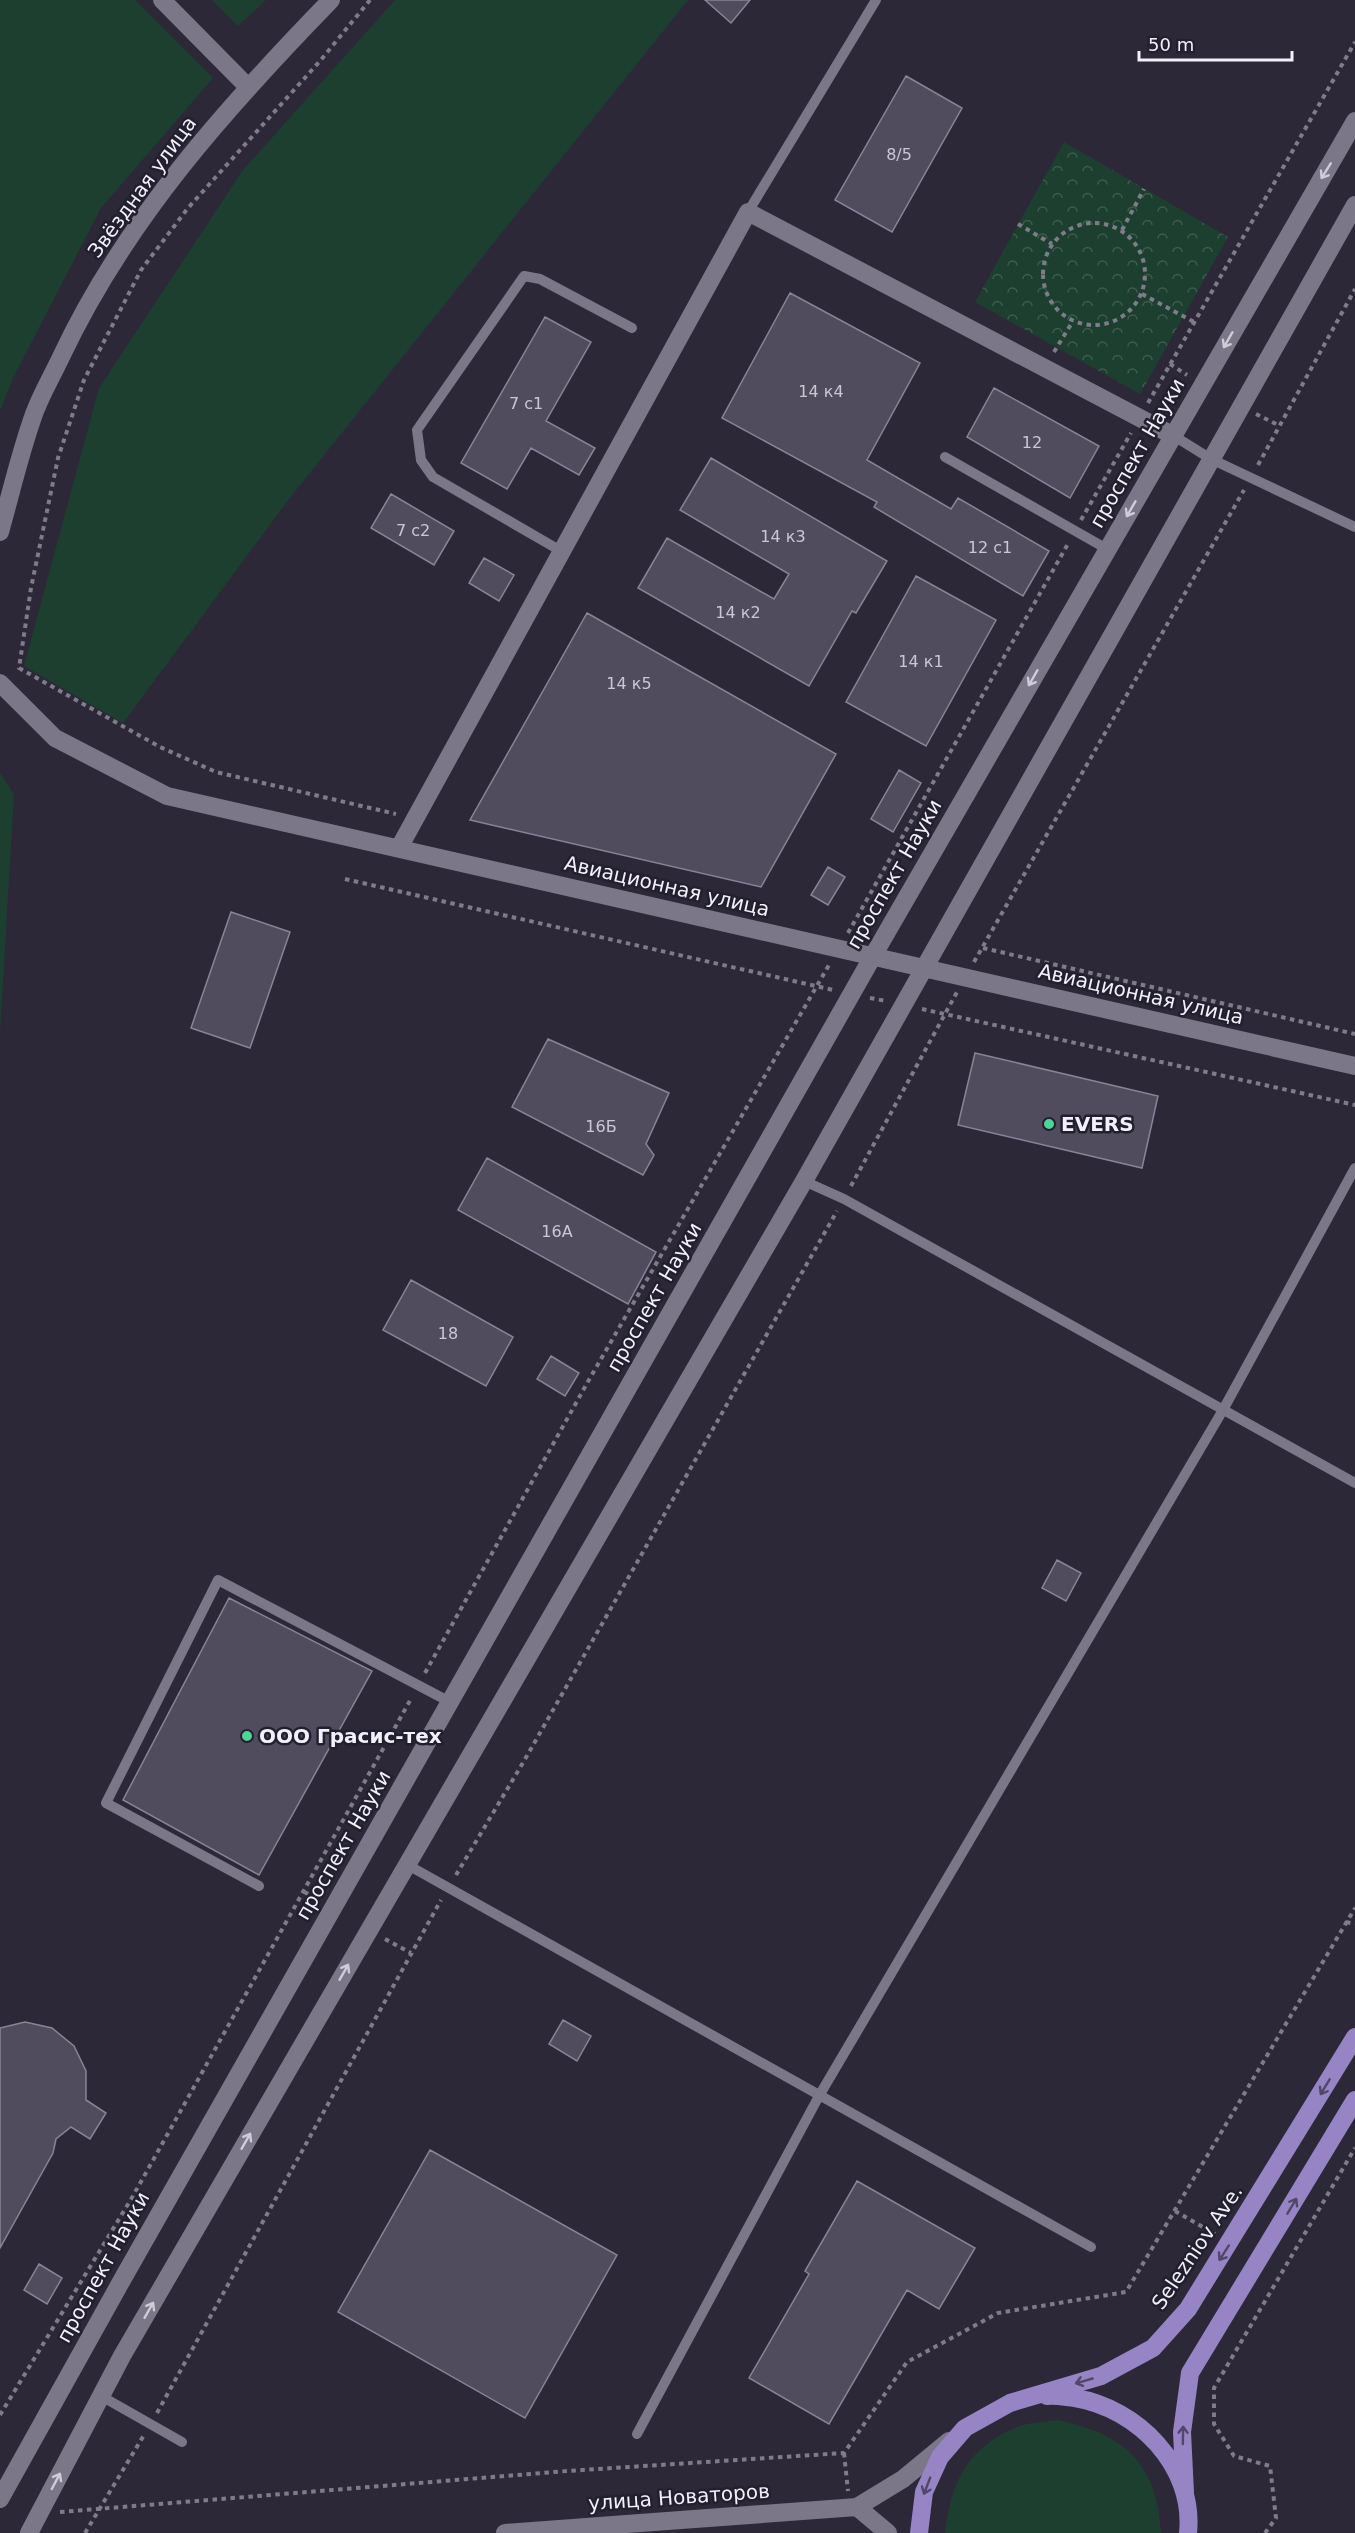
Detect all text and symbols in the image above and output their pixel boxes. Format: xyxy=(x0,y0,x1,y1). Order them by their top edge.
scale bar xyxy=(1139,24,1292,62)
text: 50 m xyxy=(1148,34,1194,55)
street label: Звёздная улица xyxy=(83,112,201,262)
house number: 8/5 xyxy=(886,145,912,164)
one-way arrow xyxy=(1319,162,1331,179)
one-way arrow xyxy=(1222,331,1234,348)
street label: проспект Науки xyxy=(1084,374,1190,532)
house number: 14 к4 xyxy=(798,382,844,401)
house number: 7 с1 xyxy=(509,394,543,413)
house number: 12 xyxy=(1022,433,1042,452)
one-way arrow xyxy=(1124,500,1136,517)
house number: 7 с2 xyxy=(396,521,430,540)
house number: 14 к3 xyxy=(760,527,806,546)
house number: 12 с1 xyxy=(968,538,1012,557)
house number: 14 к2 xyxy=(715,603,761,622)
house number: 14 к1 xyxy=(898,652,944,671)
one-way arrow xyxy=(1027,668,1038,686)
house number: 14 к5 xyxy=(606,674,652,693)
street label: проспект Науки xyxy=(841,795,947,953)
street label: Авиационная улица xyxy=(562,851,772,921)
street label: Авиационная улица xyxy=(1036,959,1246,1029)
place label: EVERS xyxy=(1061,1112,1134,1136)
house number: 16Б xyxy=(585,1117,617,1136)
marker: EVERS xyxy=(1042,1117,1056,1131)
street label: проспект Науки xyxy=(601,1218,707,1376)
house number: 16А xyxy=(541,1222,573,1241)
house number: 18 xyxy=(438,1324,458,1343)
place label: ООО Грасис-тех xyxy=(259,1724,442,1748)
marker: ООО Грасис-тех xyxy=(240,1729,254,1743)
street label: проспект Науки xyxy=(290,1766,396,1924)
one-way arrow xyxy=(338,1964,350,1981)
one-way arrow xyxy=(1318,2078,1330,2095)
one-way arrow xyxy=(241,2133,253,2150)
street label: Selezniov Ave. xyxy=(1147,2180,1247,2314)
street label: проспект Науки xyxy=(52,2187,154,2347)
one-way arrow xyxy=(1286,2198,1298,2215)
one-way arrow xyxy=(1217,2245,1230,2262)
one-way arrow xyxy=(144,2301,155,2319)
one-way arrow xyxy=(1075,2376,1094,2387)
one-way arrow xyxy=(1177,2425,1188,2445)
one-way arrow xyxy=(50,2473,62,2490)
one-way arrow xyxy=(921,2476,932,2495)
street label: улица Новаторов xyxy=(587,2479,771,2515)

